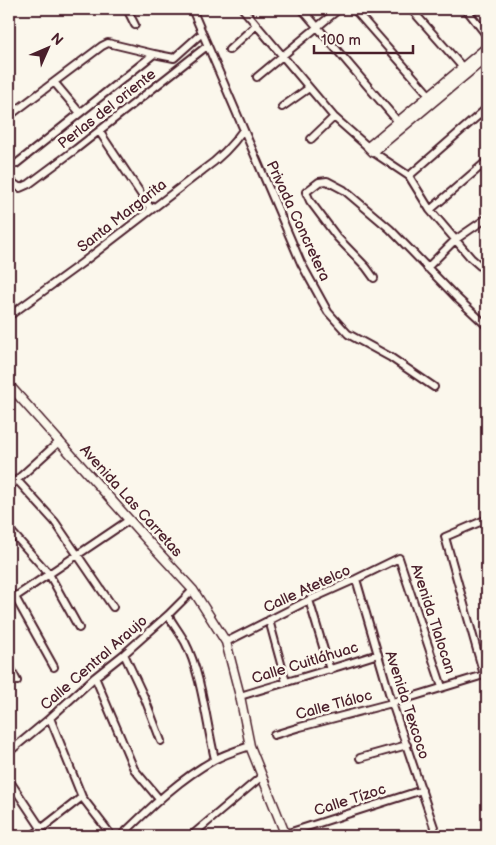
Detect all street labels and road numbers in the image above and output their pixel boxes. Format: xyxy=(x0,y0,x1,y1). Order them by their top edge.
street label: Perlas del oriente xyxy=(54,65,160,153)
street label: Privada Concretera xyxy=(262,158,334,284)
street label: Santa Margarita xyxy=(74,175,170,257)
street label: Avenida Las Carretas xyxy=(76,441,187,562)
street label: Calle Atetelco xyxy=(261,561,353,617)
street label: Avenida Tlalocan xyxy=(406,562,460,676)
street label: Calle Central Araujo xyxy=(37,611,151,715)
street label: Calle Cuitláhuac xyxy=(249,638,361,688)
street label: Avenida Texcoco xyxy=(380,648,434,762)
street label: Calle Tláloc xyxy=(294,686,374,724)
street label: Calle Tízoc xyxy=(312,779,388,821)

